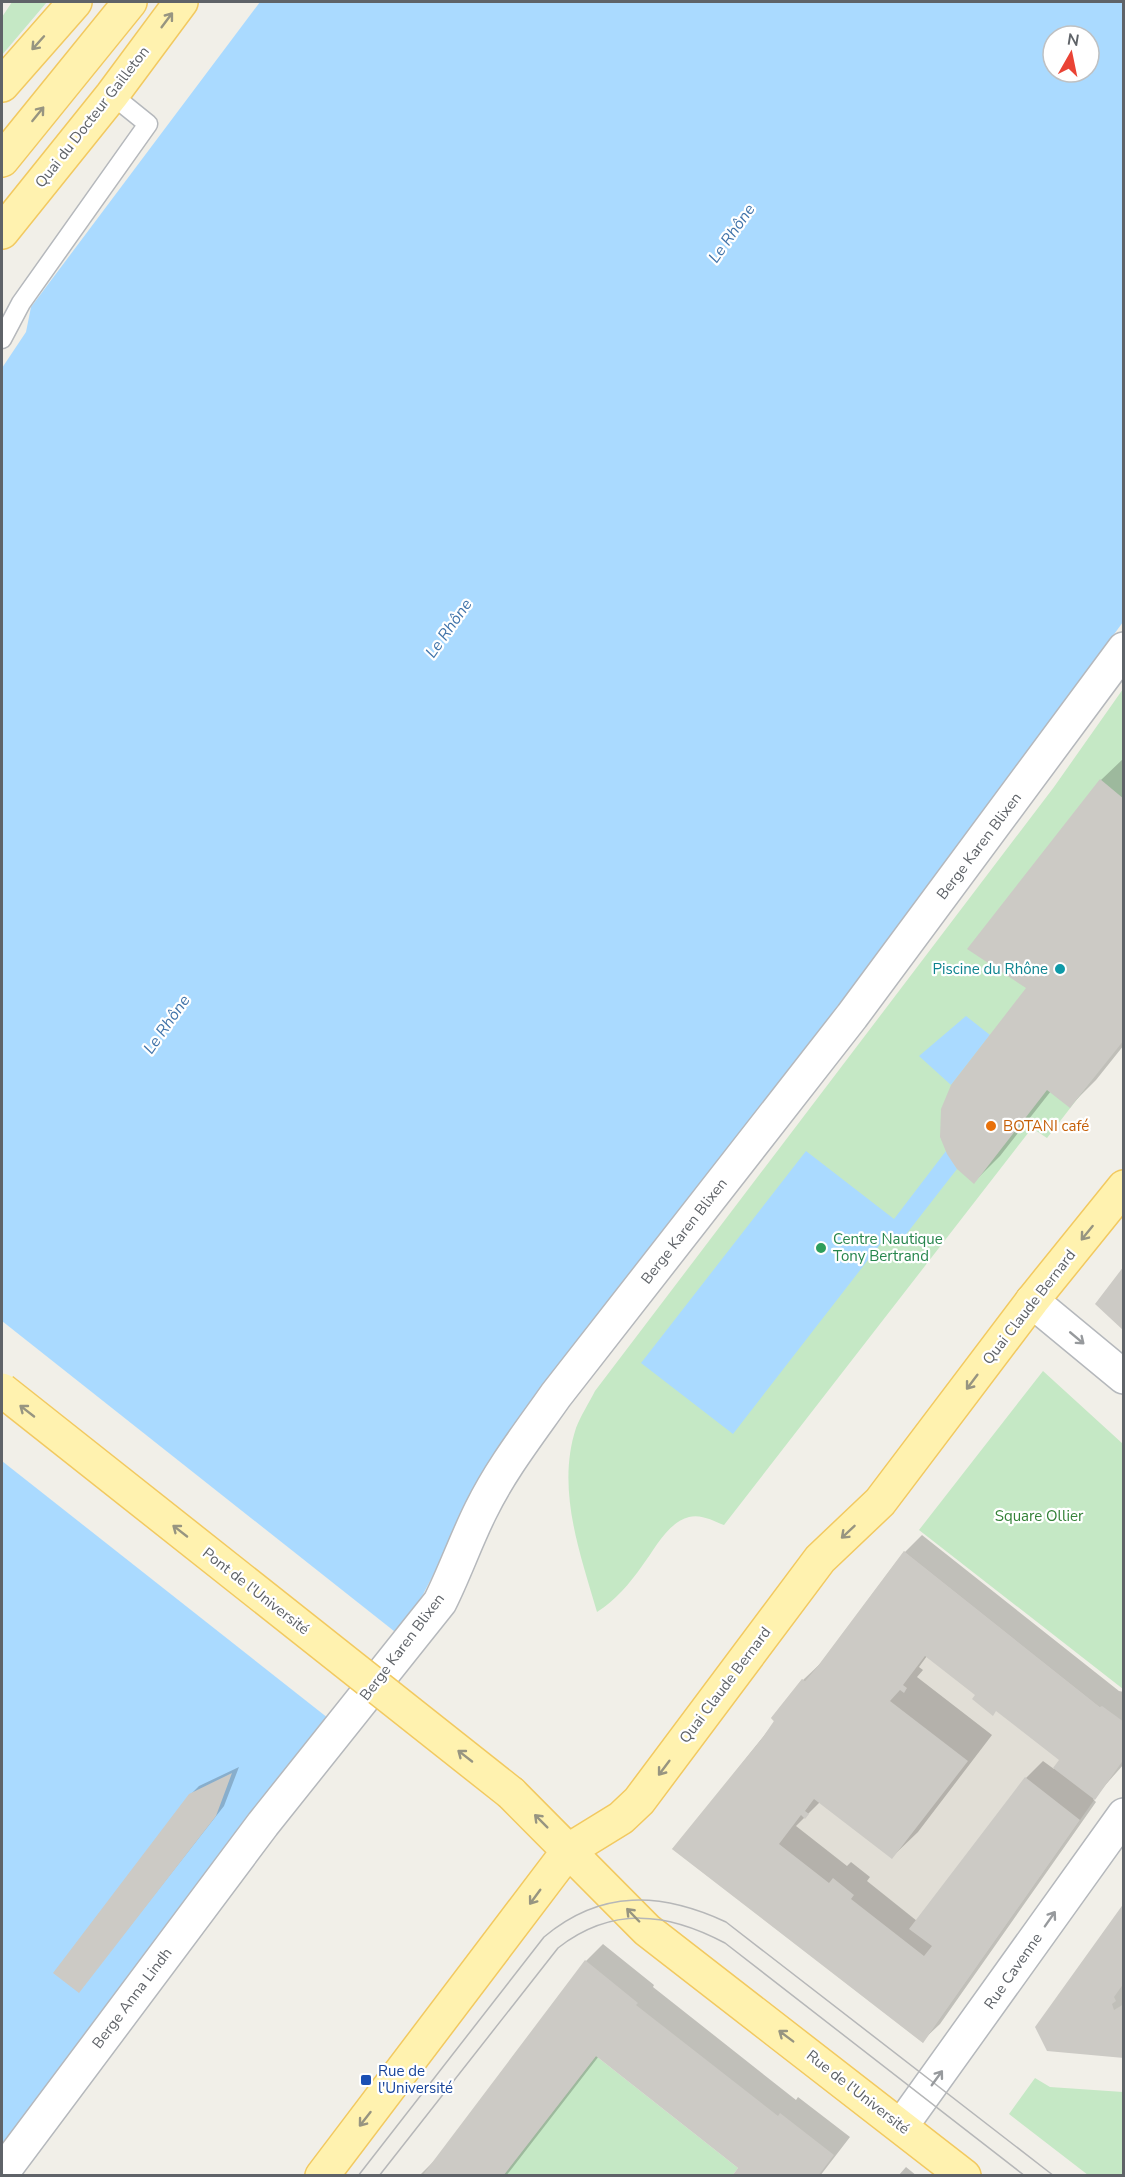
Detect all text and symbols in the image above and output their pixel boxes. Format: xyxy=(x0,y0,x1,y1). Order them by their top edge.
one-way arrow xyxy=(161,13,173,29)
north arrow xyxy=(1041,24,1101,84)
text: N xyxy=(1066,28,1081,52)
one-way arrow xyxy=(31,35,45,50)
street label: Quai du Docteur Gailleton xyxy=(30,42,154,192)
one-way arrow xyxy=(31,107,44,123)
water label: Le Rhône xyxy=(703,199,760,268)
water label: Le Rhône xyxy=(420,594,477,663)
street label: Berge Karen Blixen xyxy=(932,788,1026,904)
place label: Piscine du Rhône xyxy=(933,959,1048,979)
marker: Piscine du Rhône xyxy=(1053,962,1067,976)
water label: Le Rhône xyxy=(138,990,195,1059)
place label: BOTANI café xyxy=(1003,1116,1089,1136)
marker: BOTANI café xyxy=(984,1119,998,1133)
street label: Berge Karen Blixen xyxy=(636,1174,732,1288)
one-way arrow xyxy=(1080,1225,1094,1240)
place label: Centre Nautique Tony Bertrand xyxy=(833,1229,943,1266)
marker: Centre Nautique Tony Bertrand xyxy=(814,1241,828,1255)
street label: Quai Claude Bernard xyxy=(978,1245,1080,1369)
one-way arrow xyxy=(1069,1332,1085,1345)
one-way arrow xyxy=(965,1373,978,1389)
one-way arrow xyxy=(19,1404,35,1417)
park label: Square Ollier xyxy=(995,1506,1084,1526)
one-way arrow xyxy=(173,1525,189,1538)
one-way arrow xyxy=(841,1525,856,1539)
street label: Pont de l'Université xyxy=(198,1543,314,1639)
street label: Berge Karen Blixen xyxy=(355,1589,449,1705)
street label: Quai Claude Bernard xyxy=(675,1623,775,1747)
one-way arrow xyxy=(457,1750,473,1763)
one-way arrow xyxy=(658,1759,670,1775)
one-way arrow xyxy=(533,1813,548,1828)
one-way arrow xyxy=(529,1889,541,1905)
one-way arrow xyxy=(626,1908,640,1923)
one-way arrow xyxy=(1044,1912,1056,1928)
street label: Rue Cavenne xyxy=(979,1929,1047,2013)
street label: Berge Anna Lindh xyxy=(88,1944,176,2052)
one-way arrow xyxy=(778,2030,794,2042)
street label: Rue de l'Université xyxy=(802,2045,914,2139)
place label: Rue de l'Université xyxy=(378,2061,453,2098)
one-way arrow xyxy=(931,2071,943,2087)
marker: Rue de l'Université xyxy=(359,2073,373,2087)
one-way arrow xyxy=(359,2110,372,2126)

